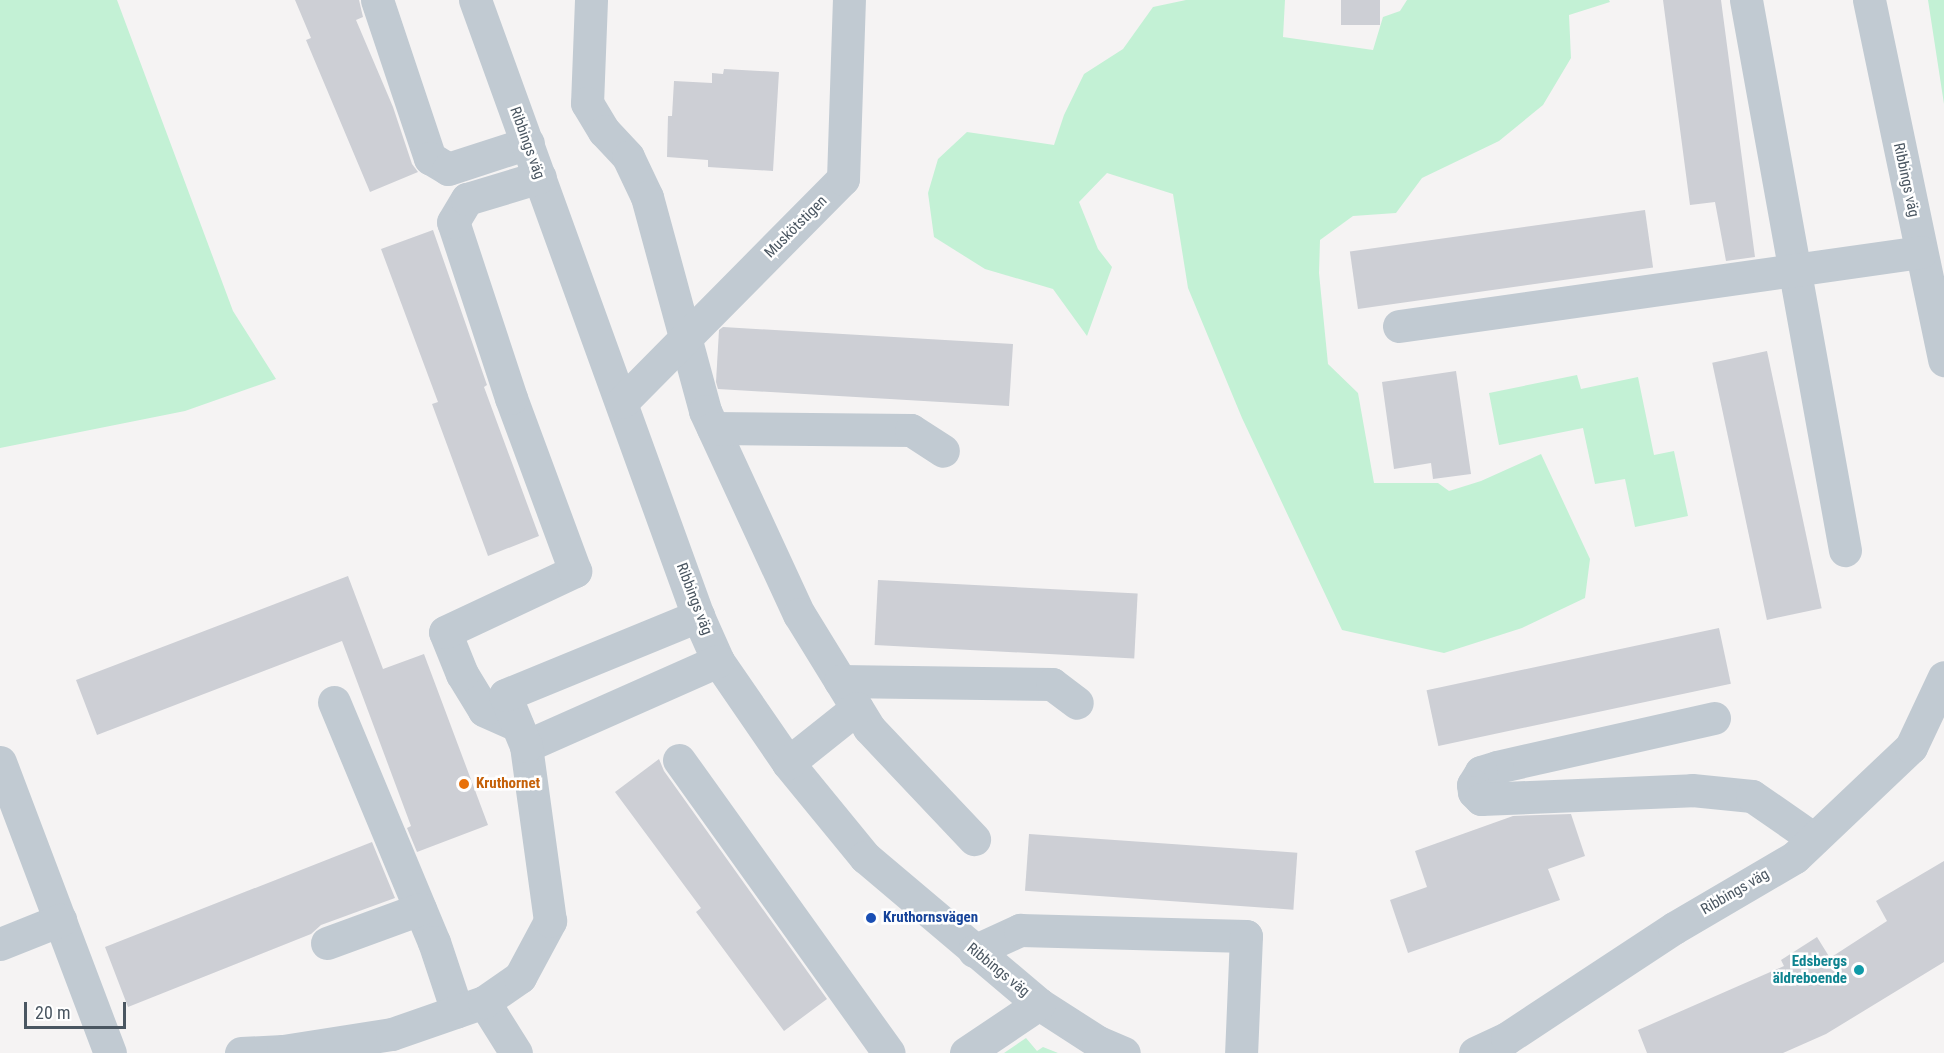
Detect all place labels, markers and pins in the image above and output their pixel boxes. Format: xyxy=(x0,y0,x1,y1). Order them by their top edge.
place label: Kruthornet xyxy=(476,775,540,793)
marker: Kruthornet xyxy=(457,777,471,791)
place label: Kruthornsvägen xyxy=(883,909,978,927)
marker: Kruthornsvägen xyxy=(864,911,878,925)
place label: Edsbergs äldreboende xyxy=(1773,952,1847,987)
marker: Edsbergs äldreboende xyxy=(1852,963,1866,977)

